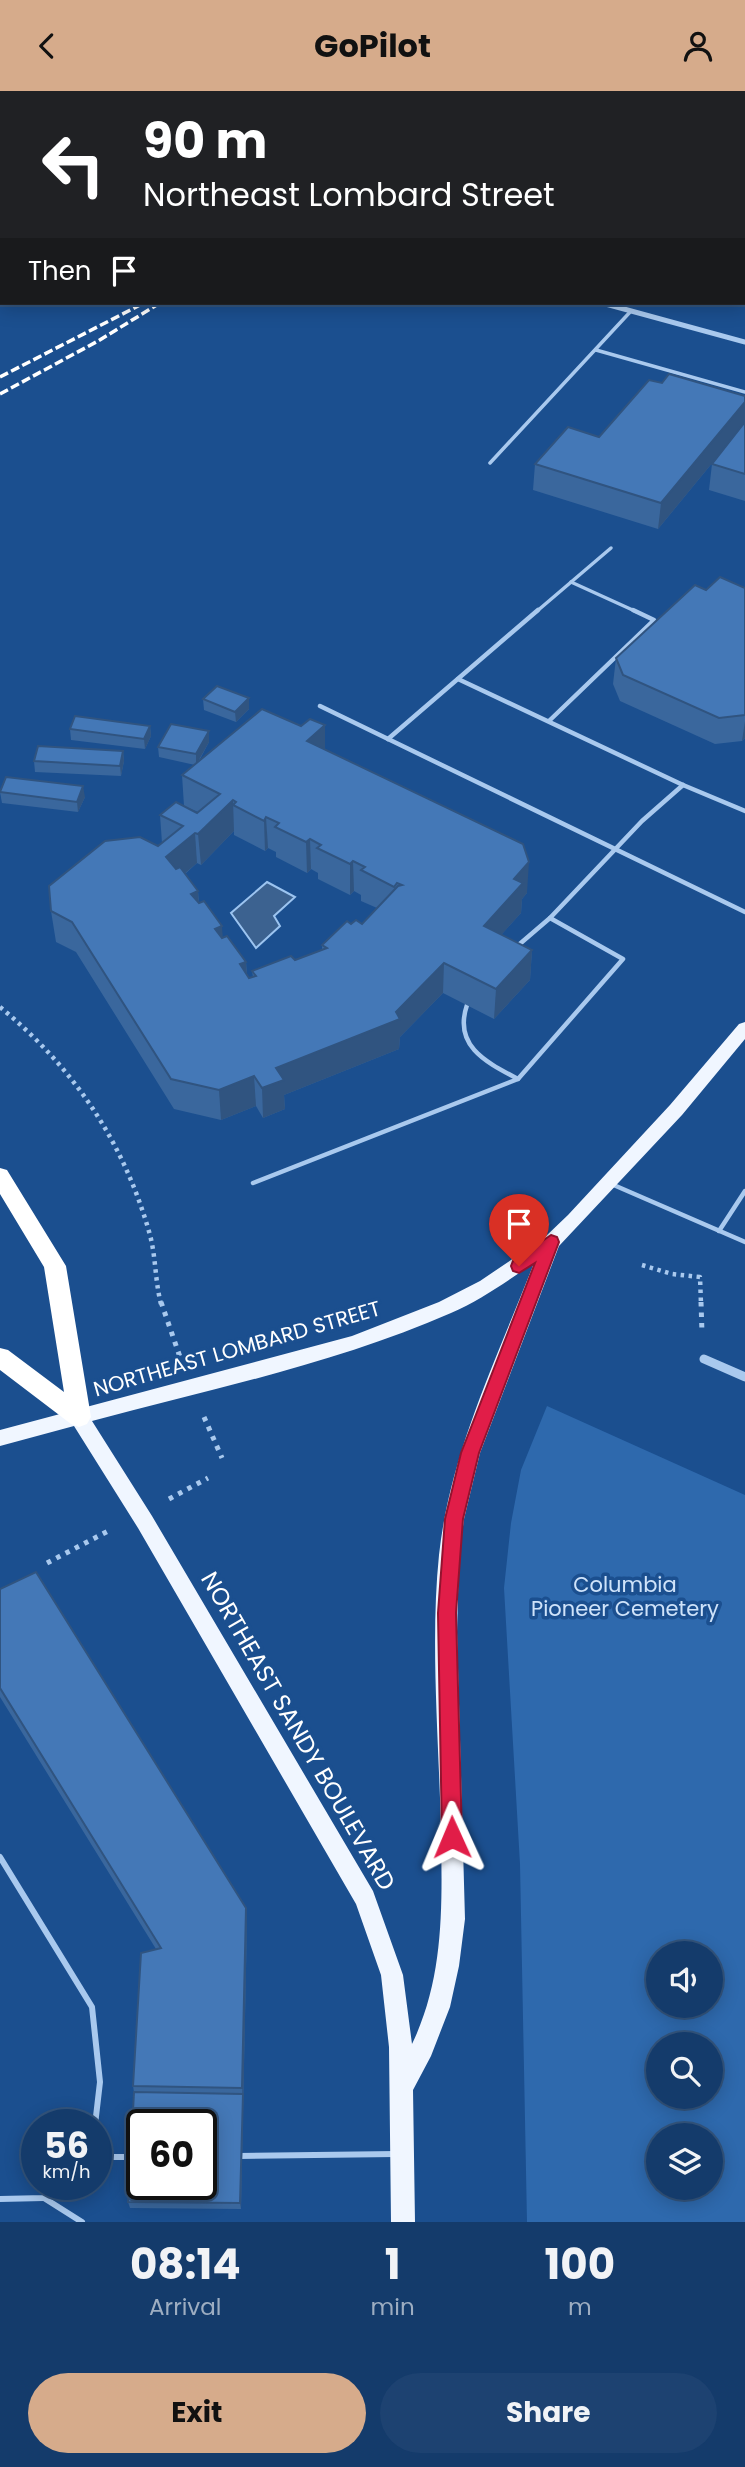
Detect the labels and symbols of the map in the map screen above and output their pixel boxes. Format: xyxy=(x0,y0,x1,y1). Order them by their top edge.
pin xyxy=(489,1194,549,1266)
street label: NORTHEAST LOMBARD STREET xyxy=(90,1294,384,1403)
street label: NORTHEAST SANDY BOULEVARD xyxy=(193,1565,403,1896)
park label: Columbia Pioneer Cemetery xyxy=(531,1570,719,1623)
position arrow xyxy=(415,1800,489,1874)
speed limit sign: 60 xyxy=(126,2109,217,2200)

